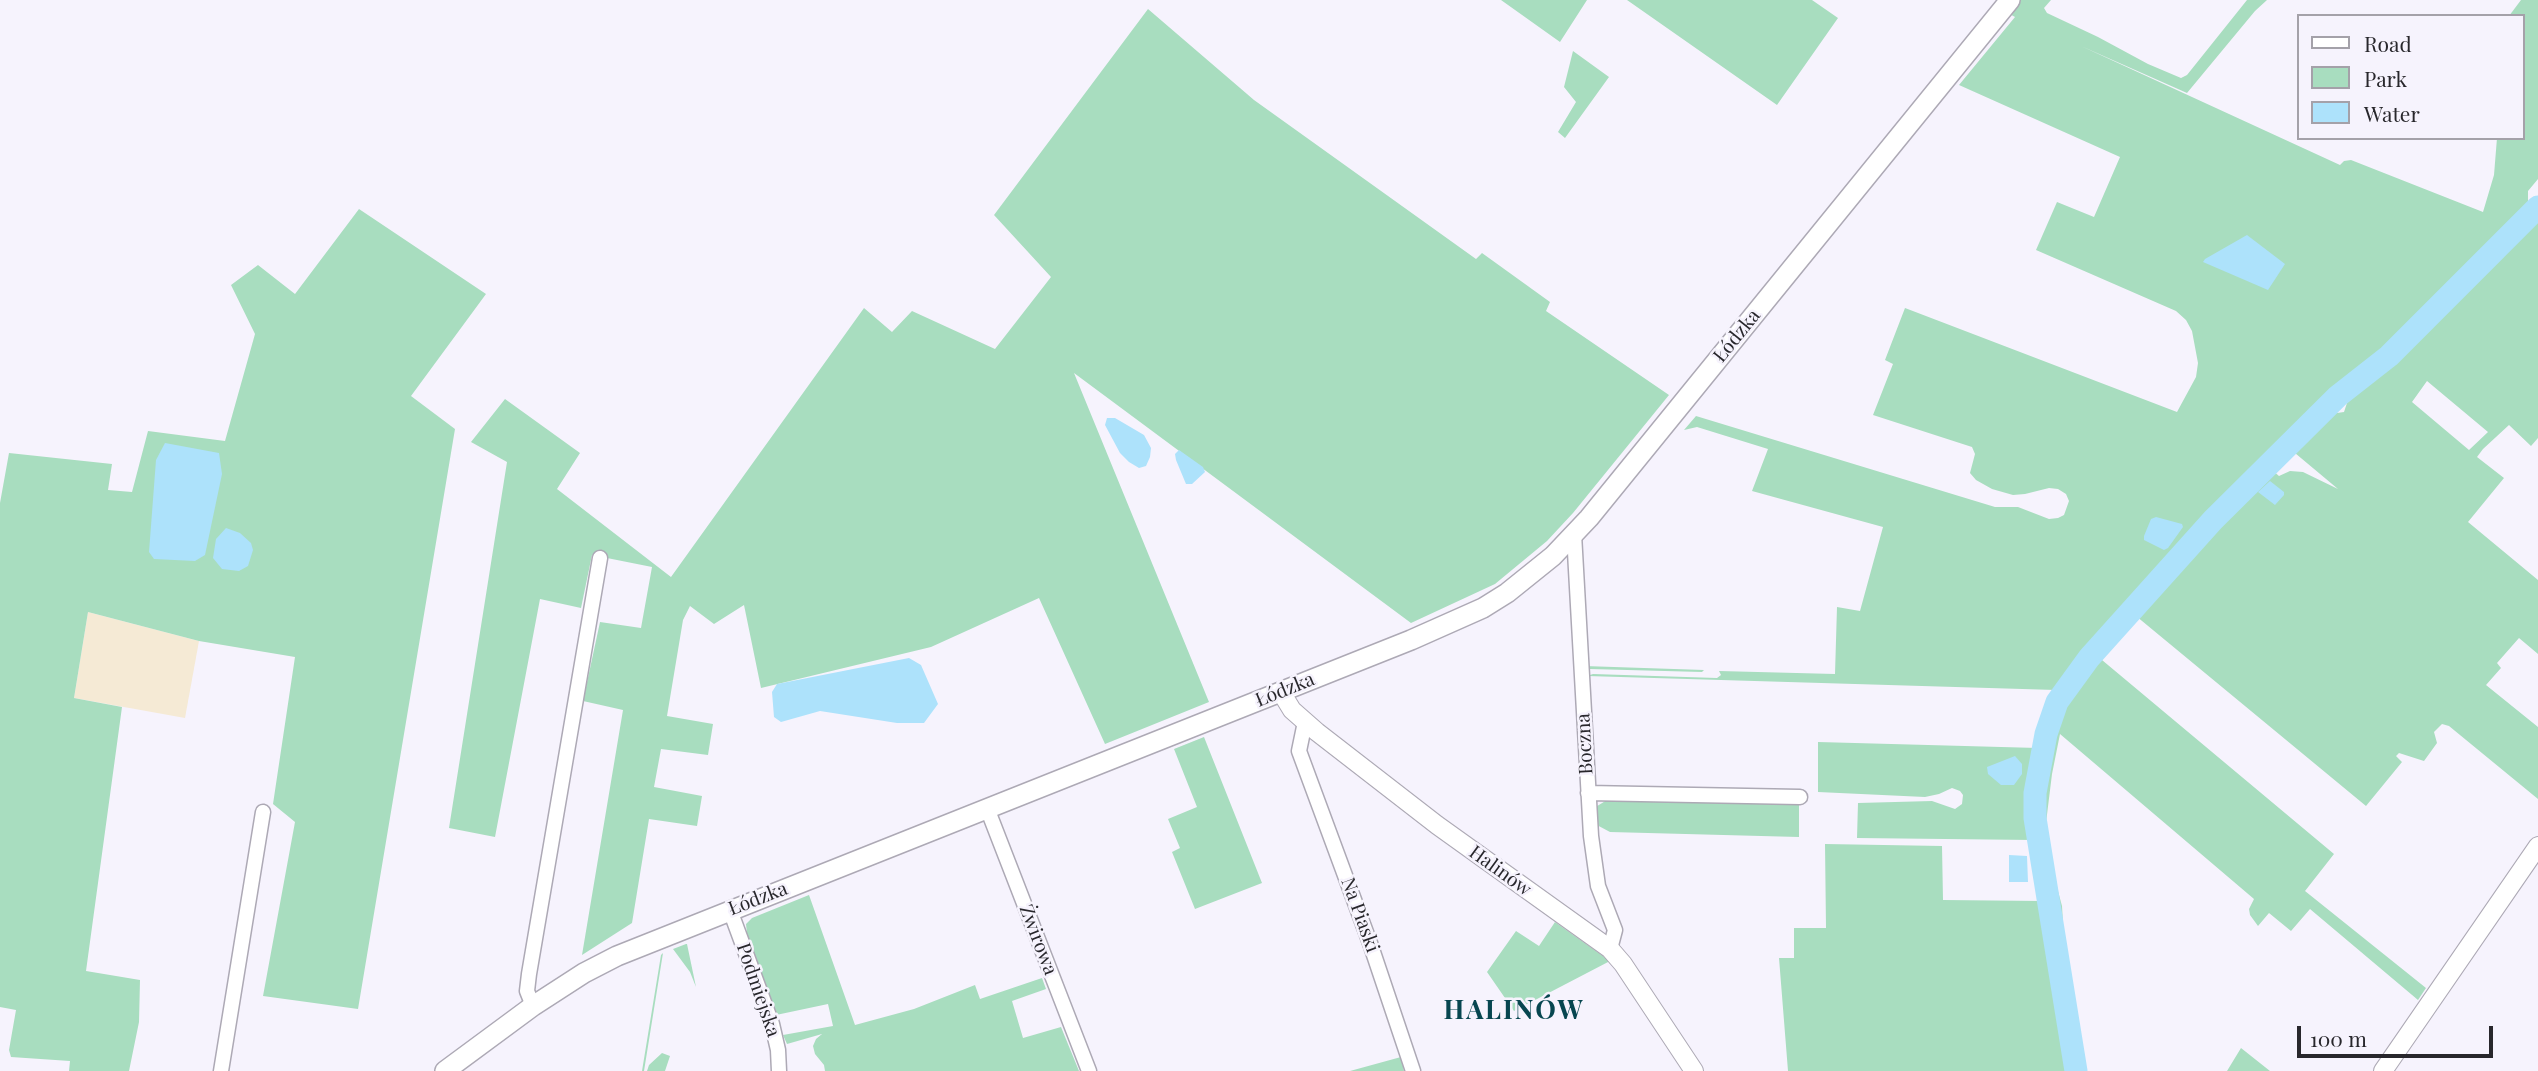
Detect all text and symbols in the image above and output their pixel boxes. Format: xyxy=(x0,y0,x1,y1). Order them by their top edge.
legend xyxy=(2296,14,2524,140)
text: Road xyxy=(2364,29,2412,57)
text: Park xyxy=(2364,64,2407,92)
text: Water xyxy=(2364,99,2420,127)
street label: Łódzka xyxy=(1709,305,1765,367)
street label: Łódzka xyxy=(1252,668,1318,712)
street label: Boczna xyxy=(1572,713,1598,775)
street label: Halinów xyxy=(1465,841,1535,901)
street label: Na Piaski xyxy=(1336,875,1384,955)
street label: Łódzka xyxy=(725,877,791,921)
street label: Żwirowa xyxy=(1014,902,1062,978)
street label: Podmiejska xyxy=(731,940,785,1040)
district label: HALINÓW xyxy=(1444,995,1584,1027)
scale bar xyxy=(2300,1012,2496,1056)
text: 100 m xyxy=(2310,1024,2367,1052)

